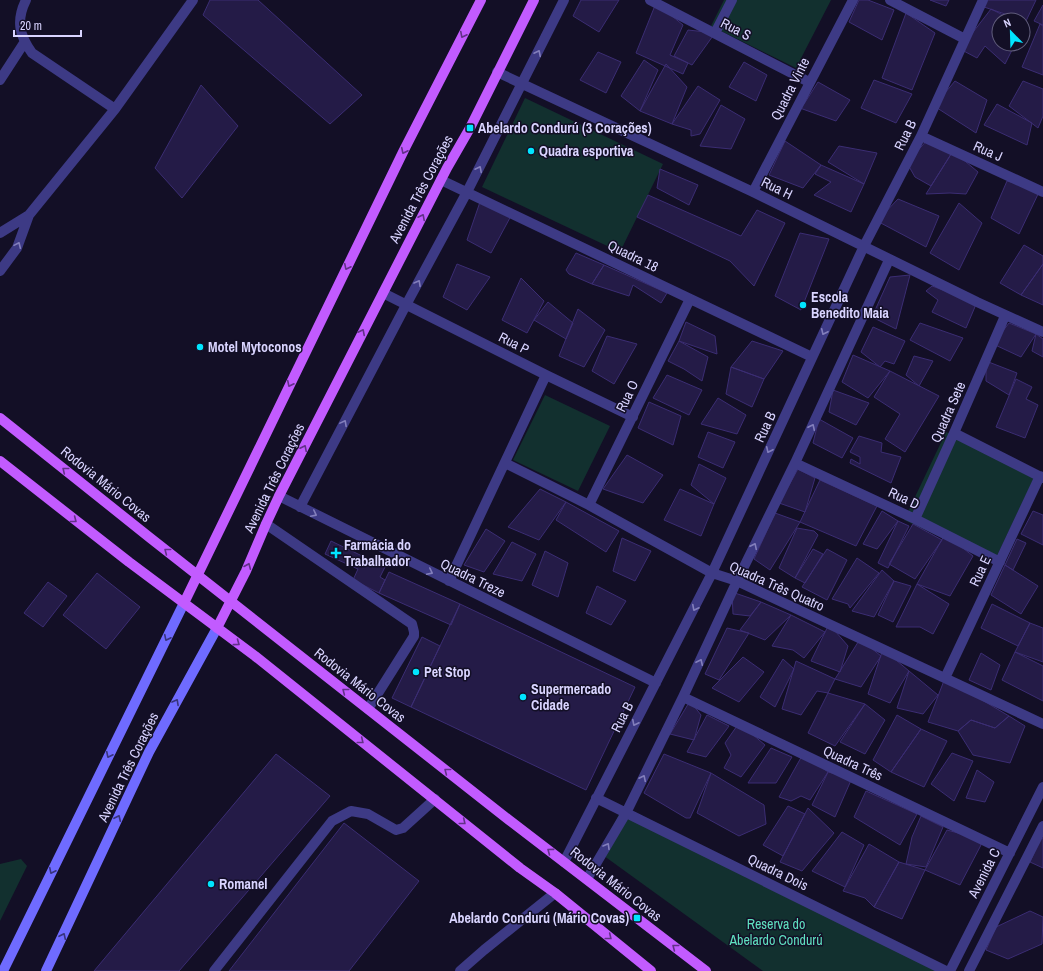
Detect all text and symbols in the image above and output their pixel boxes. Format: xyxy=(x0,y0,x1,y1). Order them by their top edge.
scale bar xyxy=(14,12,81,38)
north arrow xyxy=(991,12,1031,52)
street label: Rua S xyxy=(718,14,755,44)
text: N xyxy=(1001,15,1013,31)
text: 20 m xyxy=(20,18,42,34)
one-way arrow xyxy=(460,31,468,38)
one-way arrow xyxy=(533,50,541,57)
street label: Quadra Vinte xyxy=(767,55,813,123)
street label: Rua B xyxy=(890,116,920,153)
place label: Abelardo Condurú (3 Corações) xyxy=(478,119,652,137)
marker: Abelardo Condurú (3 Corações) xyxy=(465,123,475,133)
street label: Avenida Três Corações xyxy=(384,132,457,247)
street label: Rua J xyxy=(971,137,1005,165)
place label: Quadra esportiva xyxy=(539,142,634,160)
one-way arrow xyxy=(401,146,409,154)
marker: Quadra esportiva xyxy=(526,146,536,156)
one-way arrow xyxy=(474,165,482,173)
street label: Rua H xyxy=(758,173,796,203)
one-way arrow xyxy=(417,214,425,221)
street label: Quadra 18 xyxy=(605,236,661,276)
one-way arrow xyxy=(13,242,21,249)
one-way arrow xyxy=(344,263,352,271)
one-way arrow xyxy=(413,280,420,287)
place label: Escola Benedito Maia xyxy=(811,288,889,322)
marker: Escola Benedito Maia xyxy=(798,300,808,310)
street label: Rua P xyxy=(496,328,533,358)
one-way arrow xyxy=(358,329,365,337)
one-way arrow xyxy=(820,329,828,336)
place label: Motel Mytoconos xyxy=(208,338,302,356)
marker: Motel Mytoconos xyxy=(195,342,205,352)
street label: Rua O xyxy=(612,377,642,415)
street label: Quadra Sete xyxy=(927,379,969,445)
one-way arrow xyxy=(287,380,295,388)
street label: Rua B xyxy=(750,408,780,445)
street label: Avenida Três Corações xyxy=(239,420,308,537)
one-way arrow xyxy=(339,420,346,427)
one-way arrow xyxy=(807,424,815,431)
street label: Rodovia Mário Covas xyxy=(57,442,155,526)
one-way arrow xyxy=(299,445,306,453)
one-way arrow xyxy=(766,446,774,454)
one-way arrow xyxy=(63,467,70,474)
street label: Rua D xyxy=(885,483,923,513)
one-way arrow xyxy=(310,509,317,517)
one-way arrow xyxy=(70,516,77,523)
place label: Farmácia do Trabalhador xyxy=(344,536,411,570)
one-way arrow xyxy=(749,543,757,550)
marker: Farmácia do Trabalhador xyxy=(331,548,341,558)
one-way arrow xyxy=(164,549,171,556)
street label: Rua E xyxy=(965,553,995,589)
street label: Quadra Treze xyxy=(437,555,509,601)
street label: Quadra Três Quatro xyxy=(727,557,827,615)
one-way arrow xyxy=(243,562,251,570)
one-way arrow xyxy=(426,567,433,575)
one-way arrow xyxy=(692,603,699,611)
one-way arrow xyxy=(164,634,171,641)
one-way arrow xyxy=(233,638,240,645)
street label: Rodovia Mário Covas xyxy=(311,644,409,726)
one-way arrow xyxy=(695,658,703,666)
place label: Pet Stop xyxy=(424,663,471,681)
marker: Pet Stop xyxy=(411,667,421,677)
place label: Supermercado Cidade xyxy=(531,680,611,714)
one-way arrow xyxy=(342,688,349,695)
marker: Supermercado Cidade xyxy=(518,692,528,702)
street label: Rua B xyxy=(607,698,637,735)
one-way arrow xyxy=(172,699,179,706)
street label: Avenida Três Corações xyxy=(93,709,162,826)
one-way arrow xyxy=(632,719,640,726)
one-way arrow xyxy=(357,736,364,743)
street label: Quadra Três xyxy=(820,741,886,785)
one-way arrow xyxy=(106,750,114,758)
one-way arrow xyxy=(444,769,451,776)
one-way arrow xyxy=(638,775,646,783)
one-way arrow xyxy=(113,815,121,822)
one-way arrow xyxy=(458,817,465,824)
street label: Rodovia Mário Covas xyxy=(567,843,665,925)
one-way arrow xyxy=(602,843,609,850)
street label: Avenida C xyxy=(963,845,1004,902)
one-way arrow xyxy=(547,848,554,855)
street label: Quadra Dois xyxy=(745,850,811,894)
one-way arrow xyxy=(49,867,57,874)
place label: Romanel xyxy=(219,875,267,893)
marker: Romanel xyxy=(206,879,216,889)
place label: Abelardo Condurú (Mário Covas) xyxy=(449,909,629,927)
marker: Abelardo Condurú (Mário Covas) xyxy=(632,913,642,923)
park label: Reserva do Abelardo Condurú xyxy=(728,915,823,949)
one-way arrow xyxy=(604,932,612,939)
one-way arrow xyxy=(58,933,66,940)
one-way arrow xyxy=(672,945,679,952)

